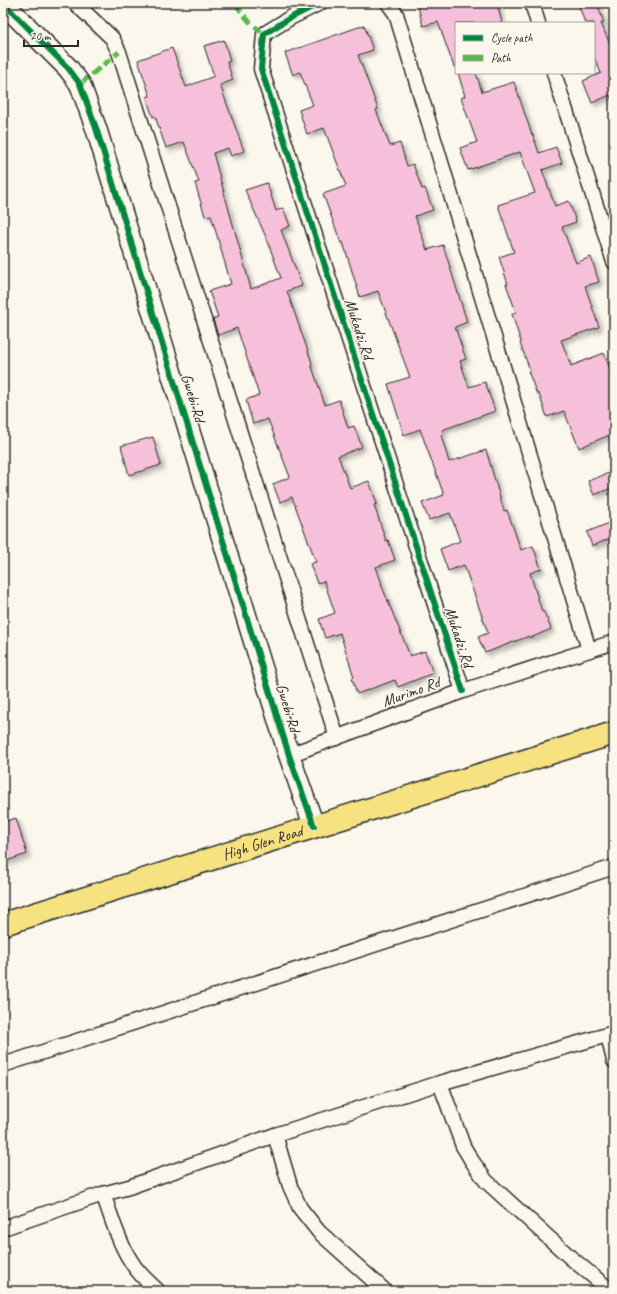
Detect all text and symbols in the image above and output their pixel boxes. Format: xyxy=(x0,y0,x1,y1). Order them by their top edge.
scale bar xyxy=(24,22,78,48)
legend xyxy=(455,22,595,74)
text: 20 m xyxy=(30,28,52,44)
text: Cycle path xyxy=(491,30,533,46)
text: Path xyxy=(491,50,511,66)
street label: Mukadzi Rd xyxy=(340,296,379,364)
street label: Gwebi Rd xyxy=(176,371,211,427)
street label: Mukadzi Rd xyxy=(440,604,479,672)
street label: Murimo Rd xyxy=(379,671,445,712)
street label: Gwebi Rd xyxy=(271,681,306,737)
street label: High Glen Road xyxy=(220,820,308,865)

